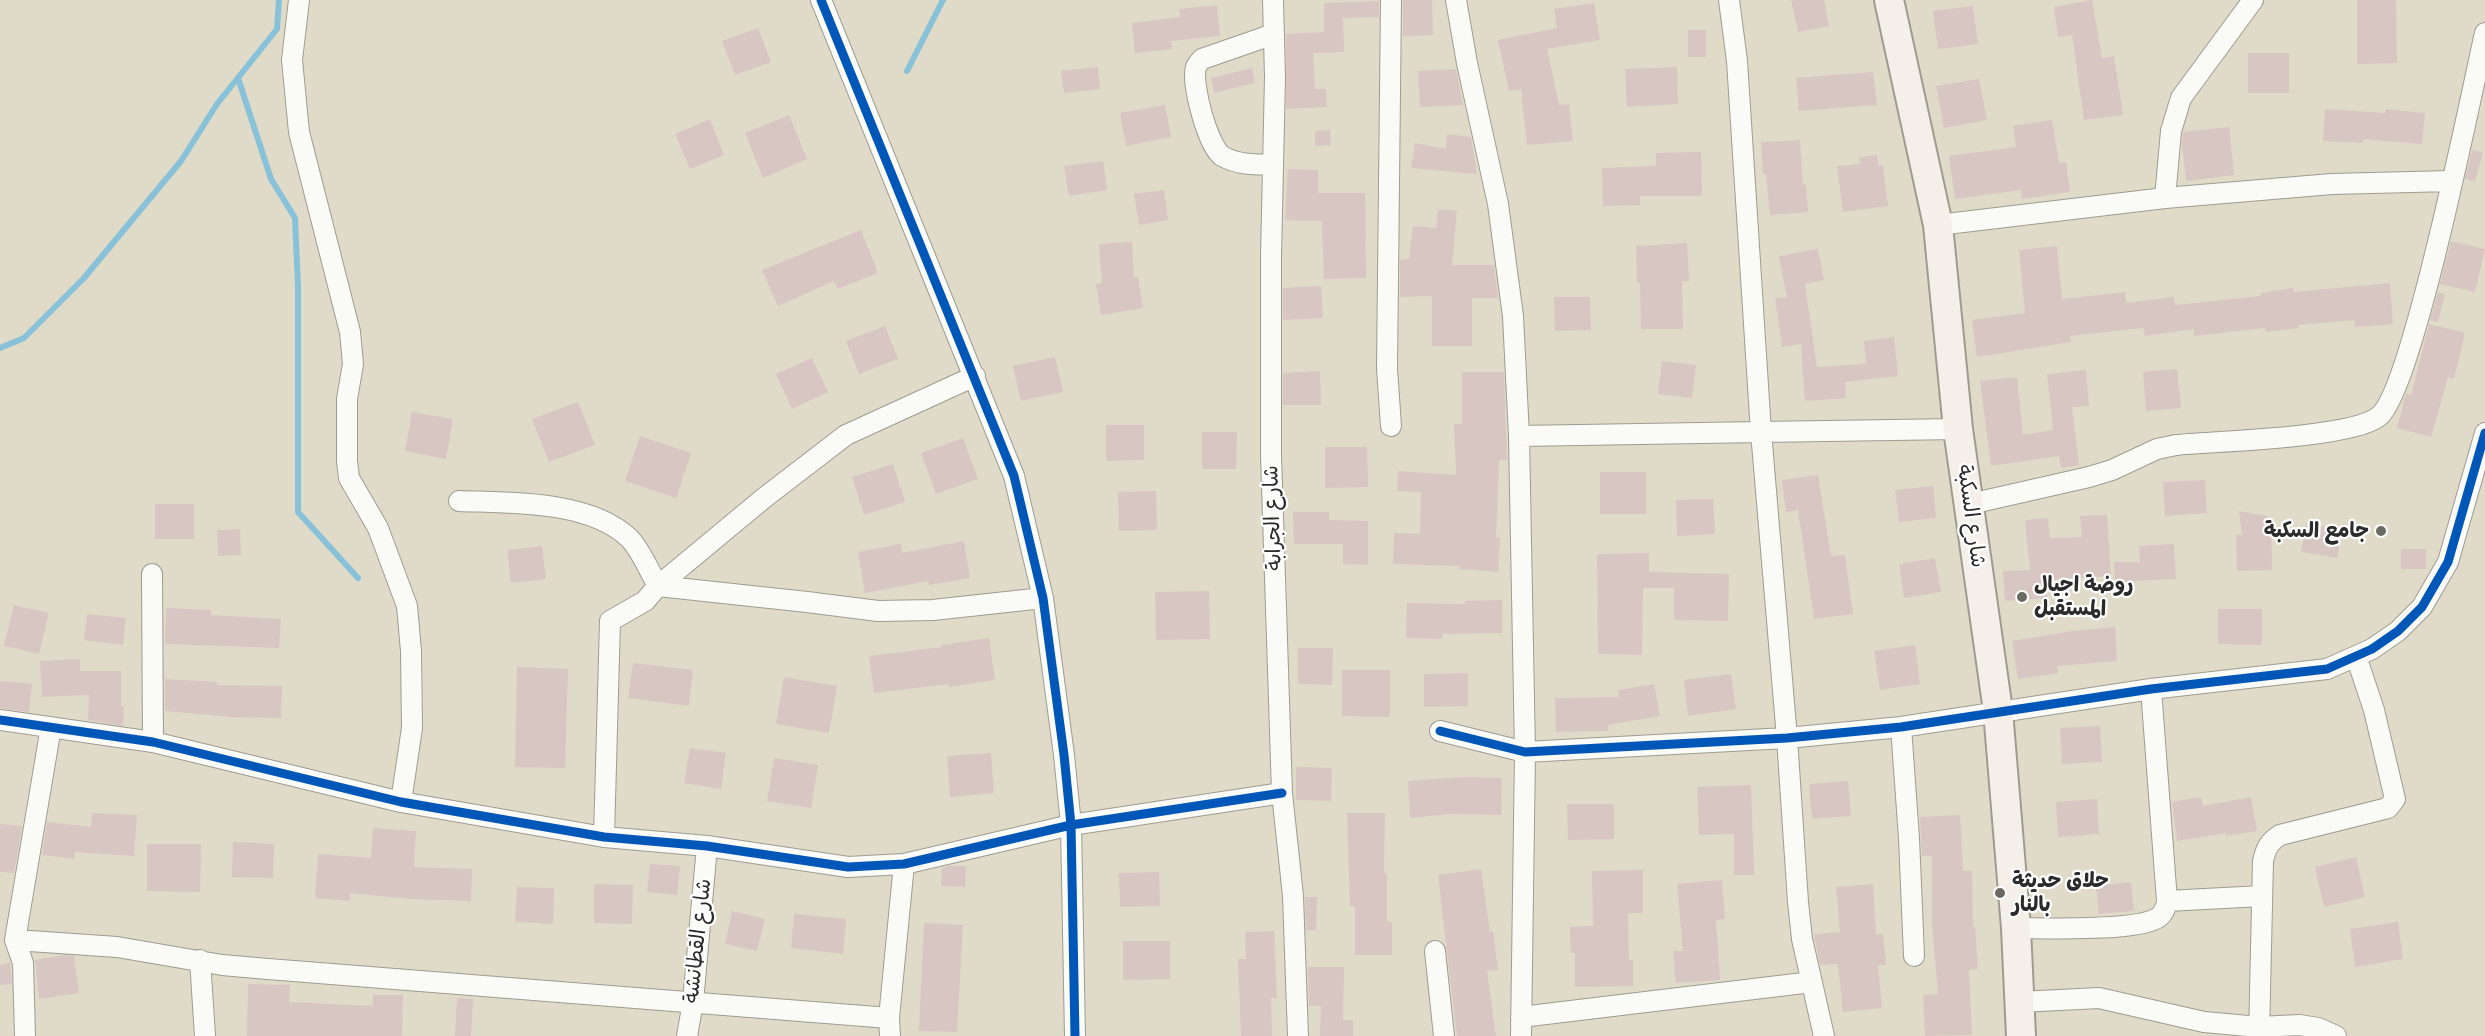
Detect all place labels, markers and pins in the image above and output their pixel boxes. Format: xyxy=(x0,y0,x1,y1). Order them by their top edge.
place label: جامع السكبة xyxy=(2264,518,2369,544)
marker: جامع السكبة xyxy=(2374,524,2388,538)
place label: روضة اجيال المستقبل xyxy=(2034,572,2133,622)
marker: روضة اجيال المستقبل xyxy=(2015,590,2029,604)
place label: حلاق حديثة بالنار xyxy=(2012,868,2109,918)
marker: حلاق حديثة بالنار xyxy=(1993,886,2007,900)

